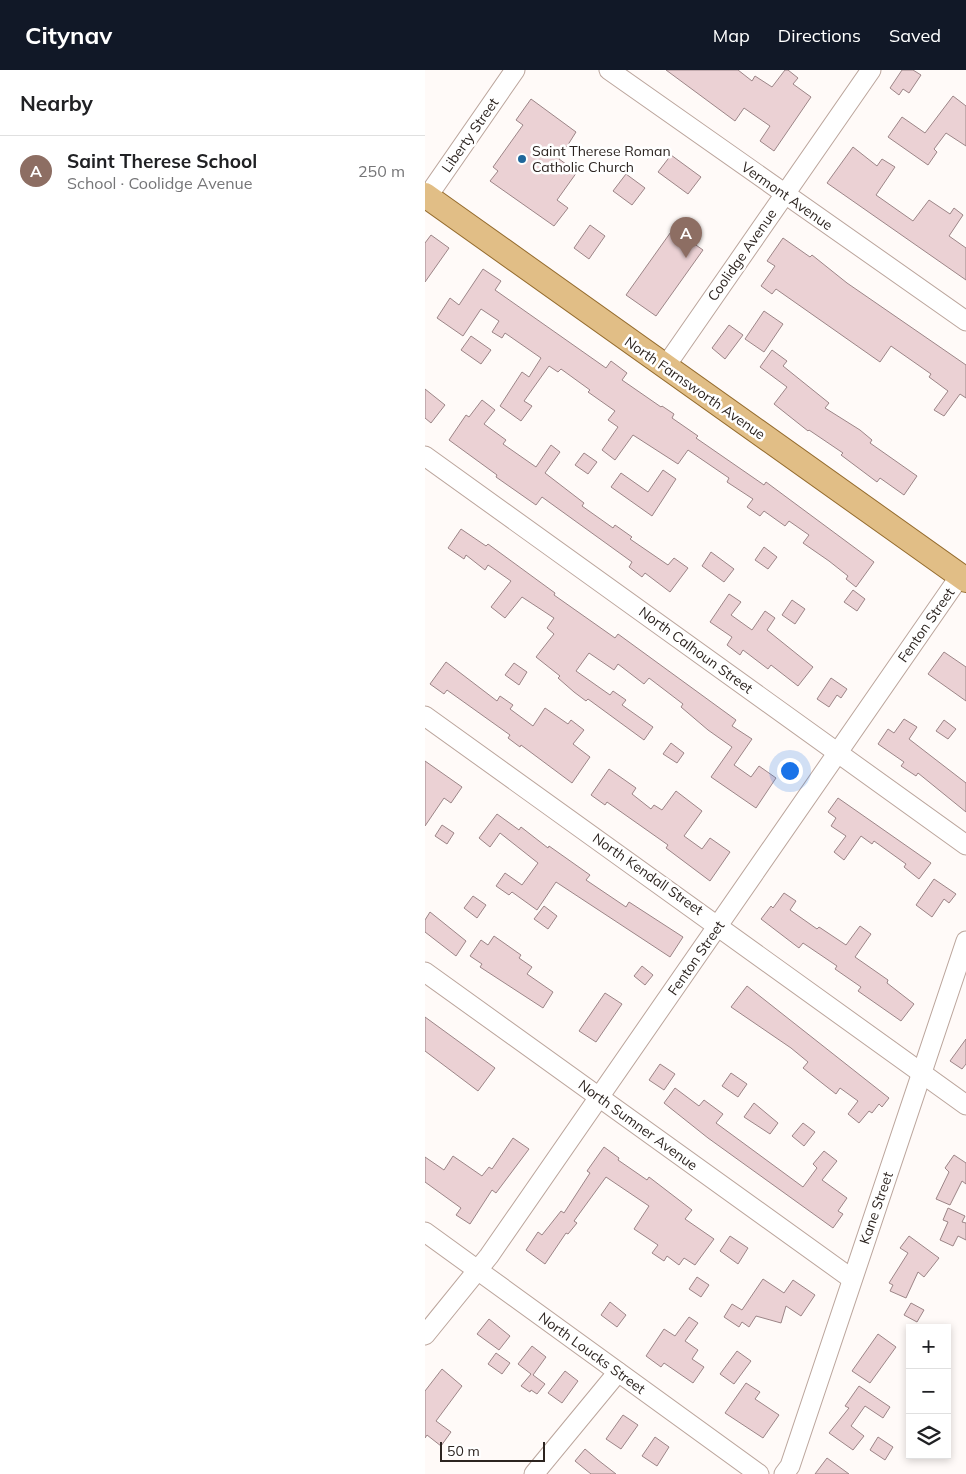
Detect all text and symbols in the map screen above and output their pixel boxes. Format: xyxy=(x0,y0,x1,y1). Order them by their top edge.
text: Citynav xyxy=(25,20,112,50)
text: Map xyxy=(713,24,750,47)
text: Directions xyxy=(778,24,861,47)
text: Saved xyxy=(889,24,941,47)
text: Nearby xyxy=(20,90,93,116)
street label: Liberty Street xyxy=(438,94,502,176)
place label: Saint Therese Roman Catholic Church xyxy=(532,142,671,176)
text: Saint Therese School xyxy=(67,149,257,173)
marker: Saint Therese Roman Catholic Church xyxy=(516,153,528,165)
street label: Vermont Avenue xyxy=(738,158,836,234)
text: A xyxy=(30,161,42,181)
text: 250 m xyxy=(358,161,405,181)
text: School · Coolidge Avenue xyxy=(67,173,253,193)
street label: Coolidge Avenue xyxy=(703,205,781,305)
pin: A xyxy=(670,217,702,258)
street label: North Farnsworth Avenue xyxy=(621,333,769,443)
street label: Fenton Street xyxy=(894,584,958,666)
street label: North Calhoun Street xyxy=(635,603,757,697)
your location xyxy=(777,758,803,784)
street label: North Kendall Street xyxy=(589,829,707,919)
street label: Fenton Street xyxy=(664,917,728,999)
street label: North Sumner Avenue xyxy=(575,1076,701,1174)
street label: Kane Street xyxy=(855,1169,897,1247)
street label: North Loucks Street xyxy=(535,1308,649,1398)
map controls xyxy=(906,1324,951,1459)
button: + xyxy=(906,1324,951,1369)
button: − xyxy=(906,1369,951,1414)
button: layers xyxy=(906,1414,951,1459)
scale bar xyxy=(440,1439,545,1462)
text: 50 m xyxy=(447,1442,480,1460)

